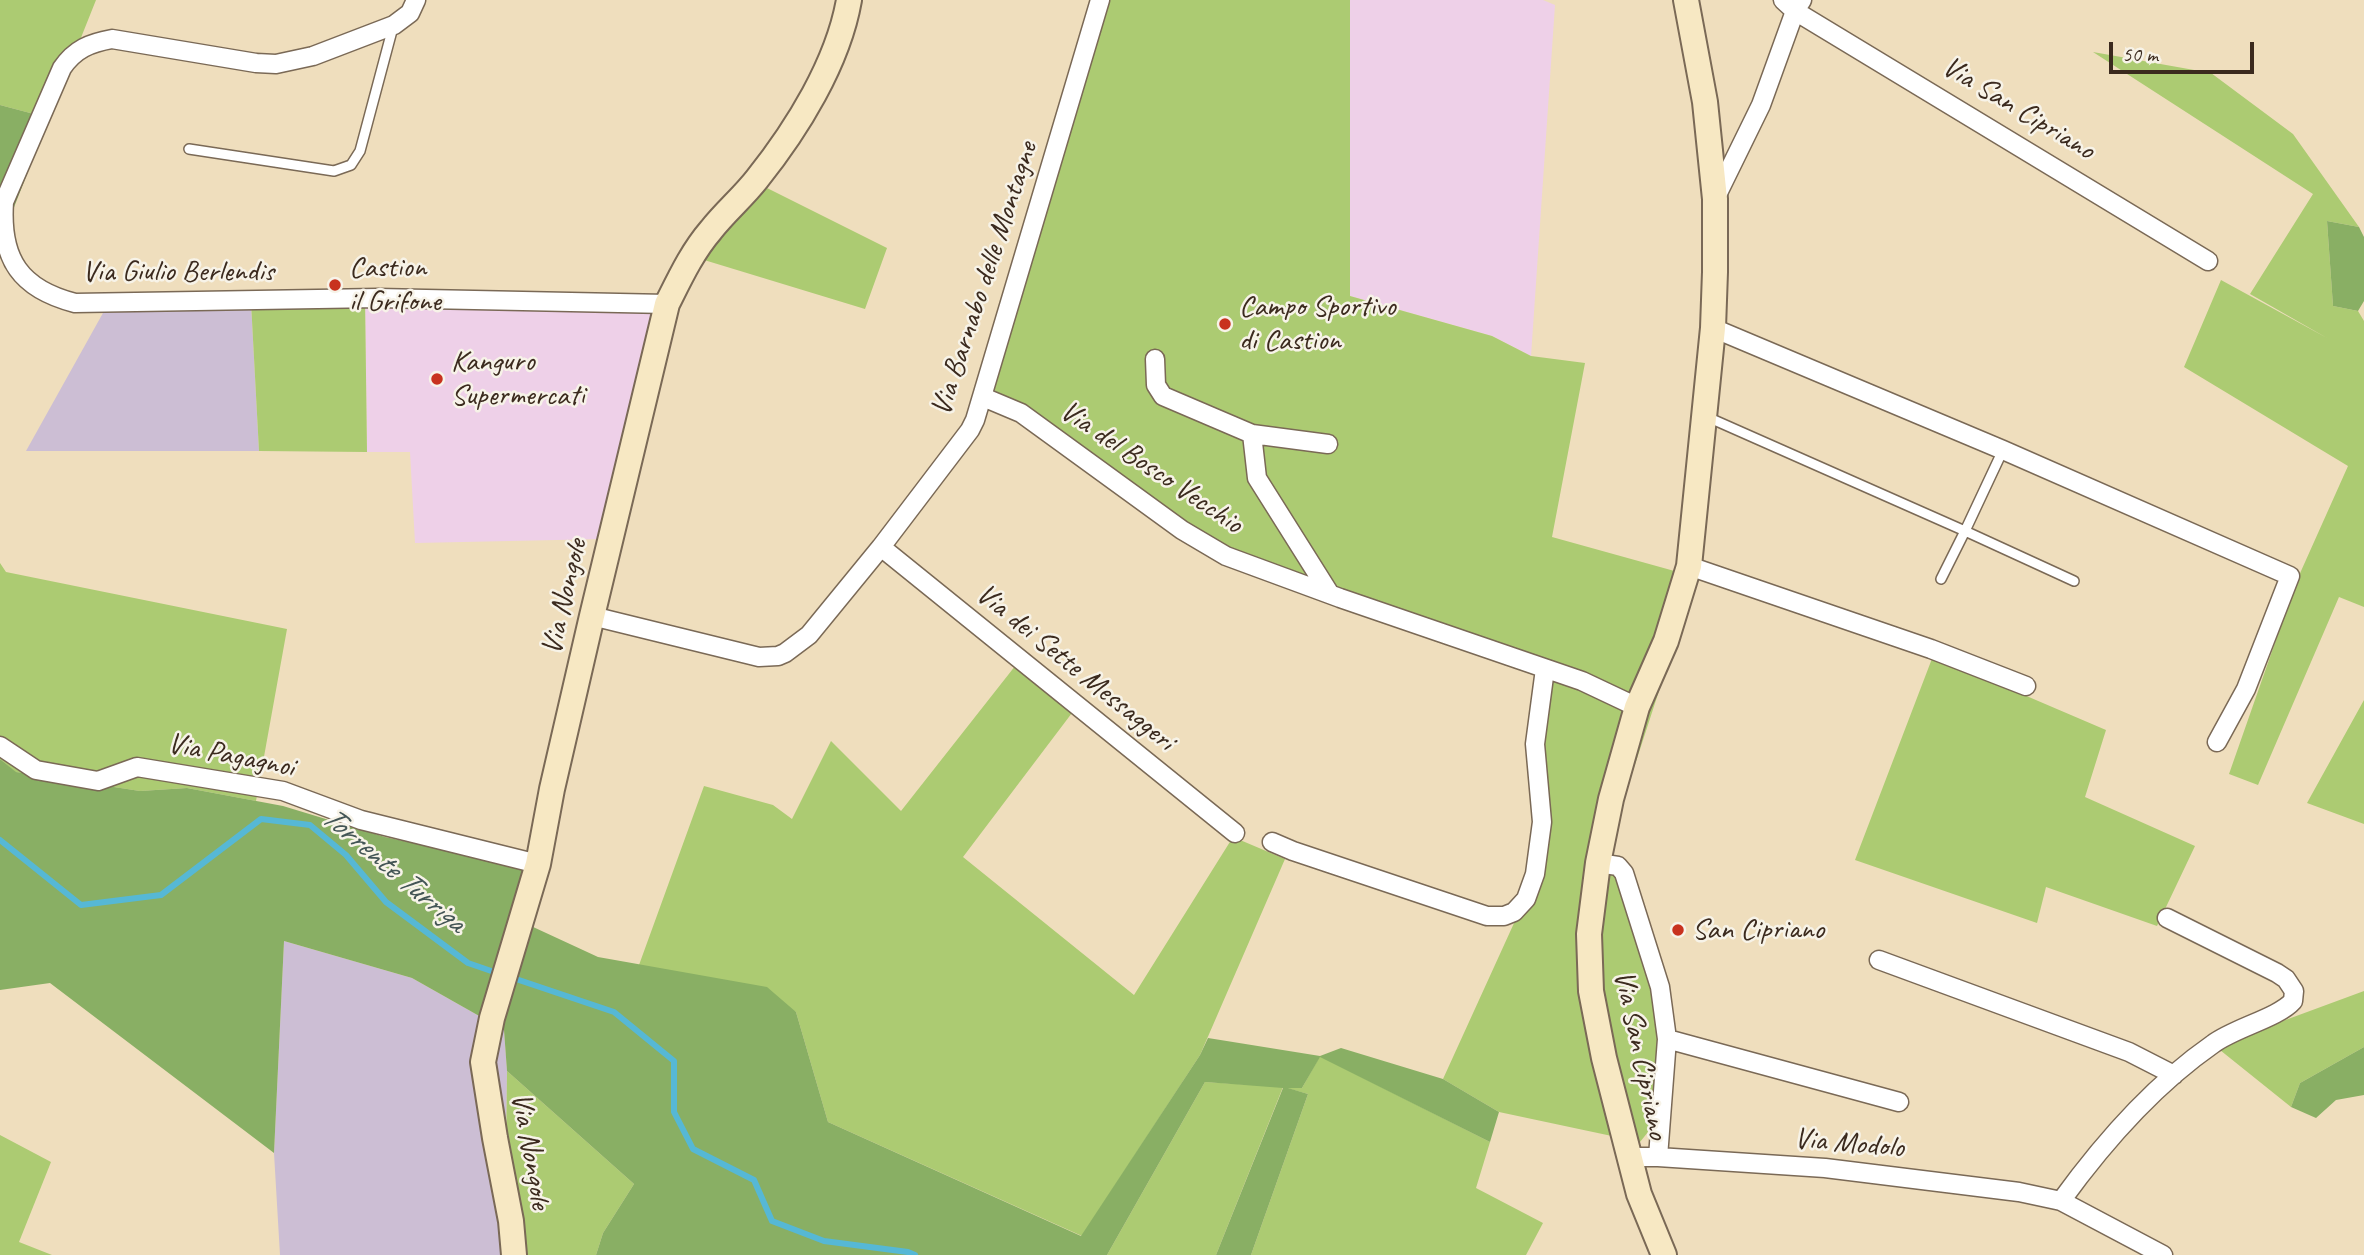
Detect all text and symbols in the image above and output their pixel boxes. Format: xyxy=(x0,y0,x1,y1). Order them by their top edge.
scale bar xyxy=(2112,28,2257,72)
text: 50 m xyxy=(2122,41,2158,67)
street label: Via San Cipriano xyxy=(1935,49,2101,169)
street label: Via Barnabo delle Montagne xyxy=(924,138,1046,420)
place label: Castion il Grifone xyxy=(349,250,441,320)
street label: Via Giulio Berlendis xyxy=(82,254,274,290)
marker: Castion il Grifone xyxy=(327,277,343,293)
place label: Campo Sportivo di Castion xyxy=(1239,289,1396,360)
marker: Campo Sportivo di Castion xyxy=(1217,316,1233,332)
place label: Kanguro Supermercati xyxy=(451,344,584,414)
marker: Kanguro Supermercati xyxy=(429,371,445,387)
street label: Via del Bosco Vecchio xyxy=(1053,394,1249,542)
street label: Via Nongole xyxy=(534,536,596,658)
street label: Via dei Sette Messaggeri xyxy=(968,577,1182,759)
street label: Via Pagagnoi xyxy=(165,726,297,786)
water label: Torrente Turriga xyxy=(313,798,473,942)
place label: San Cipriano xyxy=(1692,912,1824,948)
marker: San Cipriano xyxy=(1670,922,1686,938)
street label: Via San Cipriano xyxy=(1605,967,1675,1143)
street label: Via Nongole xyxy=(502,1090,558,1212)
street label: Via Modolo xyxy=(1793,1121,1905,1167)

